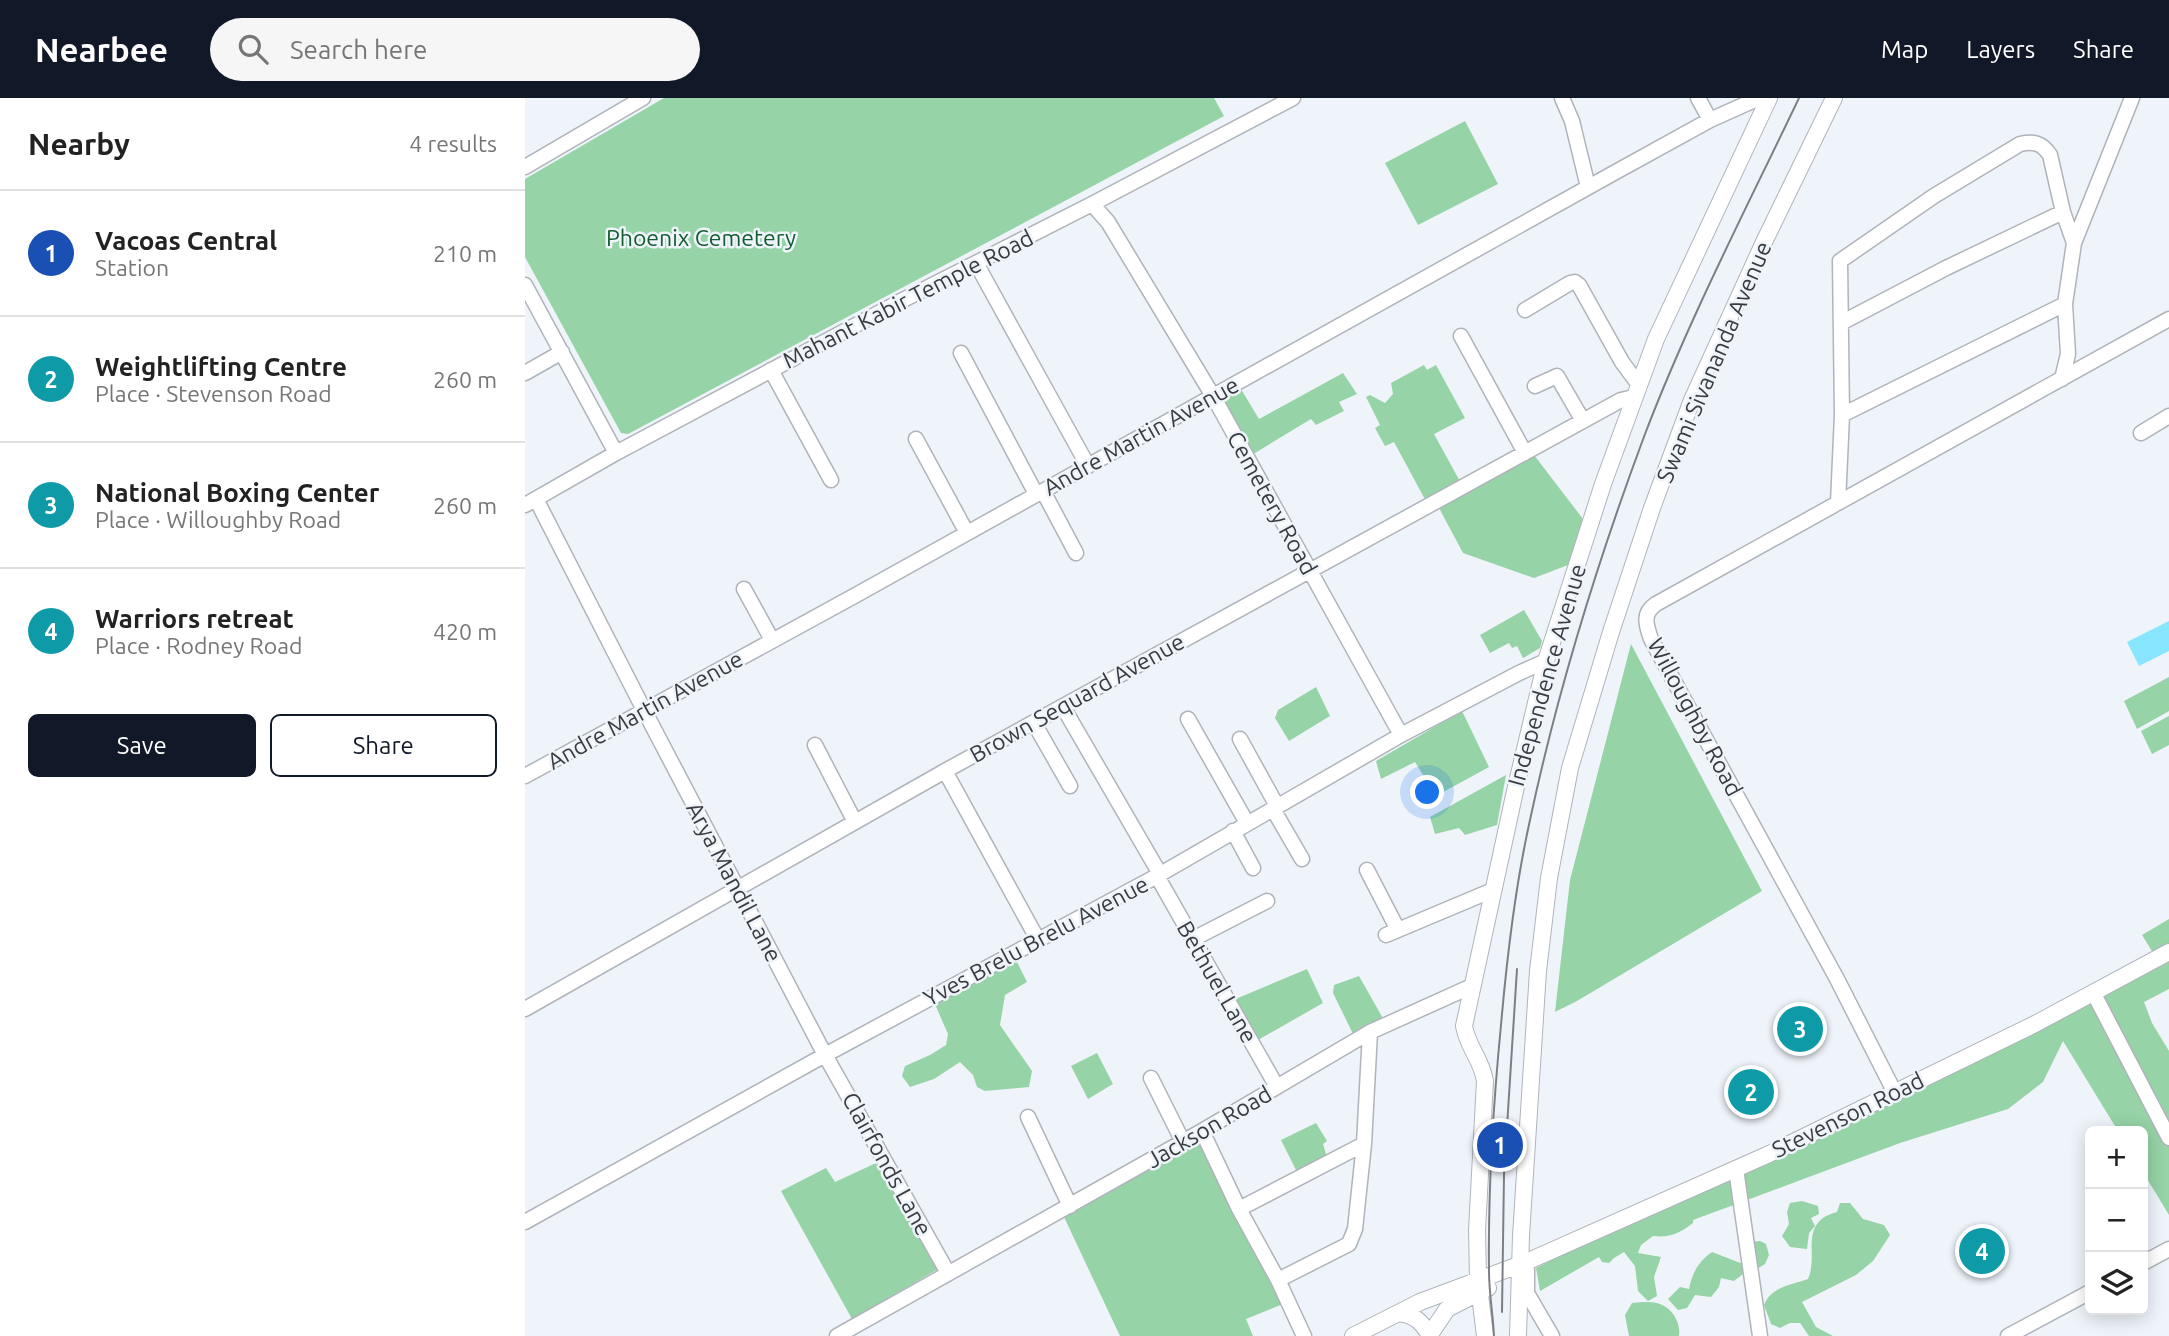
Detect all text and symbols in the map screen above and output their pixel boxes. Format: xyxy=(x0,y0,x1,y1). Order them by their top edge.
search box xyxy=(210,18,700,81)
icon: search xyxy=(234,30,272,68)
text: Nearbee xyxy=(35,31,168,68)
text: Search here xyxy=(290,35,427,64)
text: Map xyxy=(1881,36,1928,63)
text: Layers xyxy=(1966,36,2035,63)
text: Share xyxy=(2073,36,2134,63)
text: Nearby xyxy=(28,127,130,161)
text: 4 results xyxy=(409,131,497,156)
street label: Mahant Kabir Temple Road xyxy=(778,224,1037,373)
park label: Phoenix Cemetery xyxy=(606,225,796,250)
text: Vacoas Central xyxy=(95,226,277,255)
street label: Swami Sivananda Avenue xyxy=(1651,238,1776,486)
text: 1 xyxy=(45,241,57,266)
text: 210 m xyxy=(433,241,497,266)
text: Station xyxy=(95,255,169,280)
text: Weightlifting Centre xyxy=(95,352,347,381)
text: 2 xyxy=(45,367,57,392)
text: 260 m xyxy=(433,367,497,392)
street label: Andre Martin Avenue xyxy=(1039,371,1243,500)
text: Place · Stevenson Road xyxy=(95,381,332,406)
street label: Cemetery Road xyxy=(1223,427,1322,579)
text: National Boxing Center xyxy=(95,478,379,507)
text: 3 xyxy=(45,493,57,518)
text: 260 m xyxy=(433,493,497,518)
text: Place · Willoughby Road xyxy=(95,507,341,532)
street label: Independence Avenue xyxy=(1503,561,1590,789)
text: Warriors retreat xyxy=(95,604,294,633)
text: 4 xyxy=(45,619,57,644)
text: 420 m xyxy=(433,619,497,644)
street label: Brown Sequard Avenue xyxy=(965,628,1188,767)
text: Place · Rodney Road xyxy=(95,633,303,658)
street label: Willoughby Road xyxy=(1643,634,1748,800)
street label: Andre Martin Avenue xyxy=(543,645,747,774)
button: Save xyxy=(28,714,256,777)
button: Share xyxy=(270,714,497,777)
your location xyxy=(1410,775,1444,809)
street label: Arya Mandil Lane xyxy=(682,798,787,966)
street label: Yves Brelu Brelu Avenue xyxy=(919,871,1152,1010)
street label: Bethuel Lane xyxy=(1173,917,1262,1047)
pin: 3 xyxy=(1777,1003,1823,1055)
pin: 2 xyxy=(1728,1066,1774,1118)
street label: Stevenson Road xyxy=(1768,1067,1928,1162)
street label: Jackson Road xyxy=(1142,1081,1276,1172)
street label: Clairfonds Lane xyxy=(838,1088,937,1240)
pin: 1 xyxy=(1477,1119,1523,1171)
map controls xyxy=(2085,1126,2148,1315)
button: + xyxy=(2085,1126,2148,1189)
button: − xyxy=(2085,1189,2148,1252)
pin: 4 xyxy=(1959,1225,2005,1277)
button: layers xyxy=(2085,1252,2148,1315)

